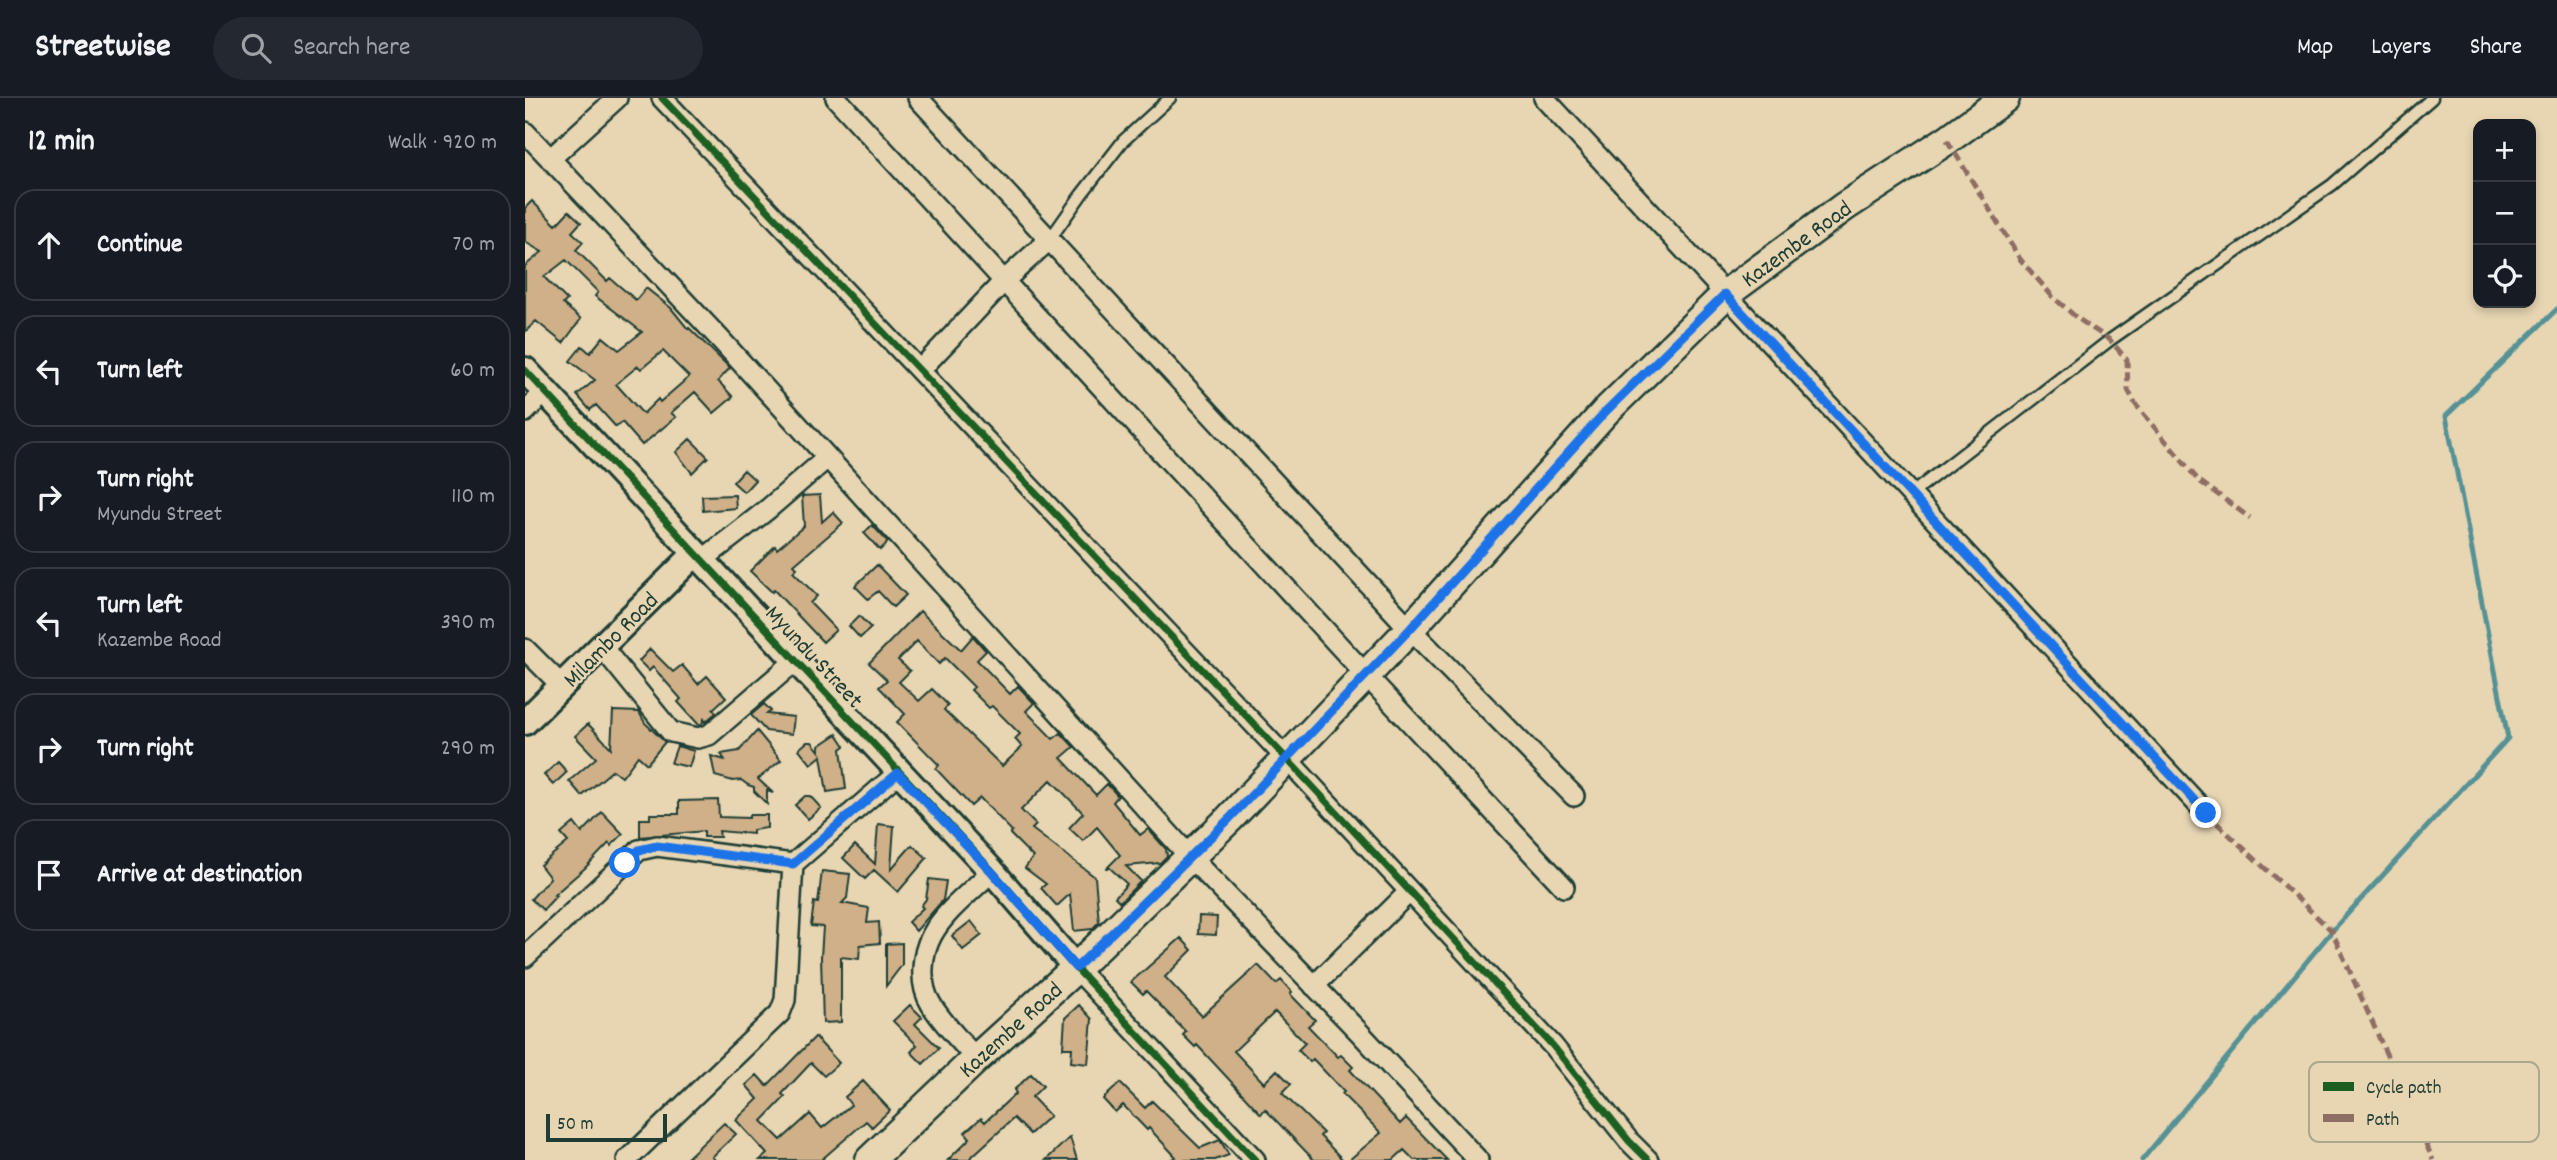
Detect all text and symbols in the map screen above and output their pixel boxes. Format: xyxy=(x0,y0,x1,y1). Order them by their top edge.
search box xyxy=(213,17,703,80)
text: Streetwise xyxy=(35,25,171,72)
icon: search xyxy=(237,29,275,67)
text: Search here xyxy=(293,30,410,67)
text: Map xyxy=(2297,31,2333,65)
text: Layers xyxy=(2371,31,2432,65)
text: Share xyxy=(2470,31,2522,65)
map controls xyxy=(2473,119,2536,308)
button: + xyxy=(2473,119,2536,182)
text: 12 min xyxy=(28,122,95,165)
text: Walk · 920 m xyxy=(388,127,497,160)
button: − xyxy=(2473,182,2536,245)
street label: Kazembe Road xyxy=(1735,194,1860,297)
icon: ahead xyxy=(30,226,68,264)
text: Continue xyxy=(97,227,182,264)
text: 70 m xyxy=(453,229,495,262)
button: locate xyxy=(2473,245,2536,308)
icon: left xyxy=(30,352,68,390)
text: Turn left xyxy=(97,353,183,390)
text: 60 m xyxy=(450,355,495,388)
text: Turn right xyxy=(97,462,194,499)
icon: right xyxy=(30,478,68,516)
text: 110 m xyxy=(451,481,495,514)
text: Myundu Street xyxy=(97,499,222,532)
street label: Milambo Road xyxy=(556,585,668,697)
text: Turn left xyxy=(97,588,183,625)
street label: Myundu Street xyxy=(756,599,870,718)
icon: left xyxy=(30,604,68,642)
text: 390 m xyxy=(441,607,495,640)
text: Kazembe Road xyxy=(97,625,221,658)
icon: right xyxy=(30,730,68,768)
text: Turn right xyxy=(97,731,194,768)
text: 290 m xyxy=(441,733,495,766)
route end xyxy=(2190,797,2221,828)
route start xyxy=(609,847,640,878)
icon: arrive xyxy=(30,856,68,894)
text: Arrive at destination xyxy=(97,857,302,894)
street label: Kazembe Road xyxy=(952,975,1072,1087)
legend xyxy=(2309,1062,2539,1142)
text: Cycle path xyxy=(2366,1076,2441,1103)
text: Path xyxy=(2366,1108,2399,1135)
scale bar xyxy=(546,1111,667,1143)
text: 50 m xyxy=(557,1112,594,1139)

